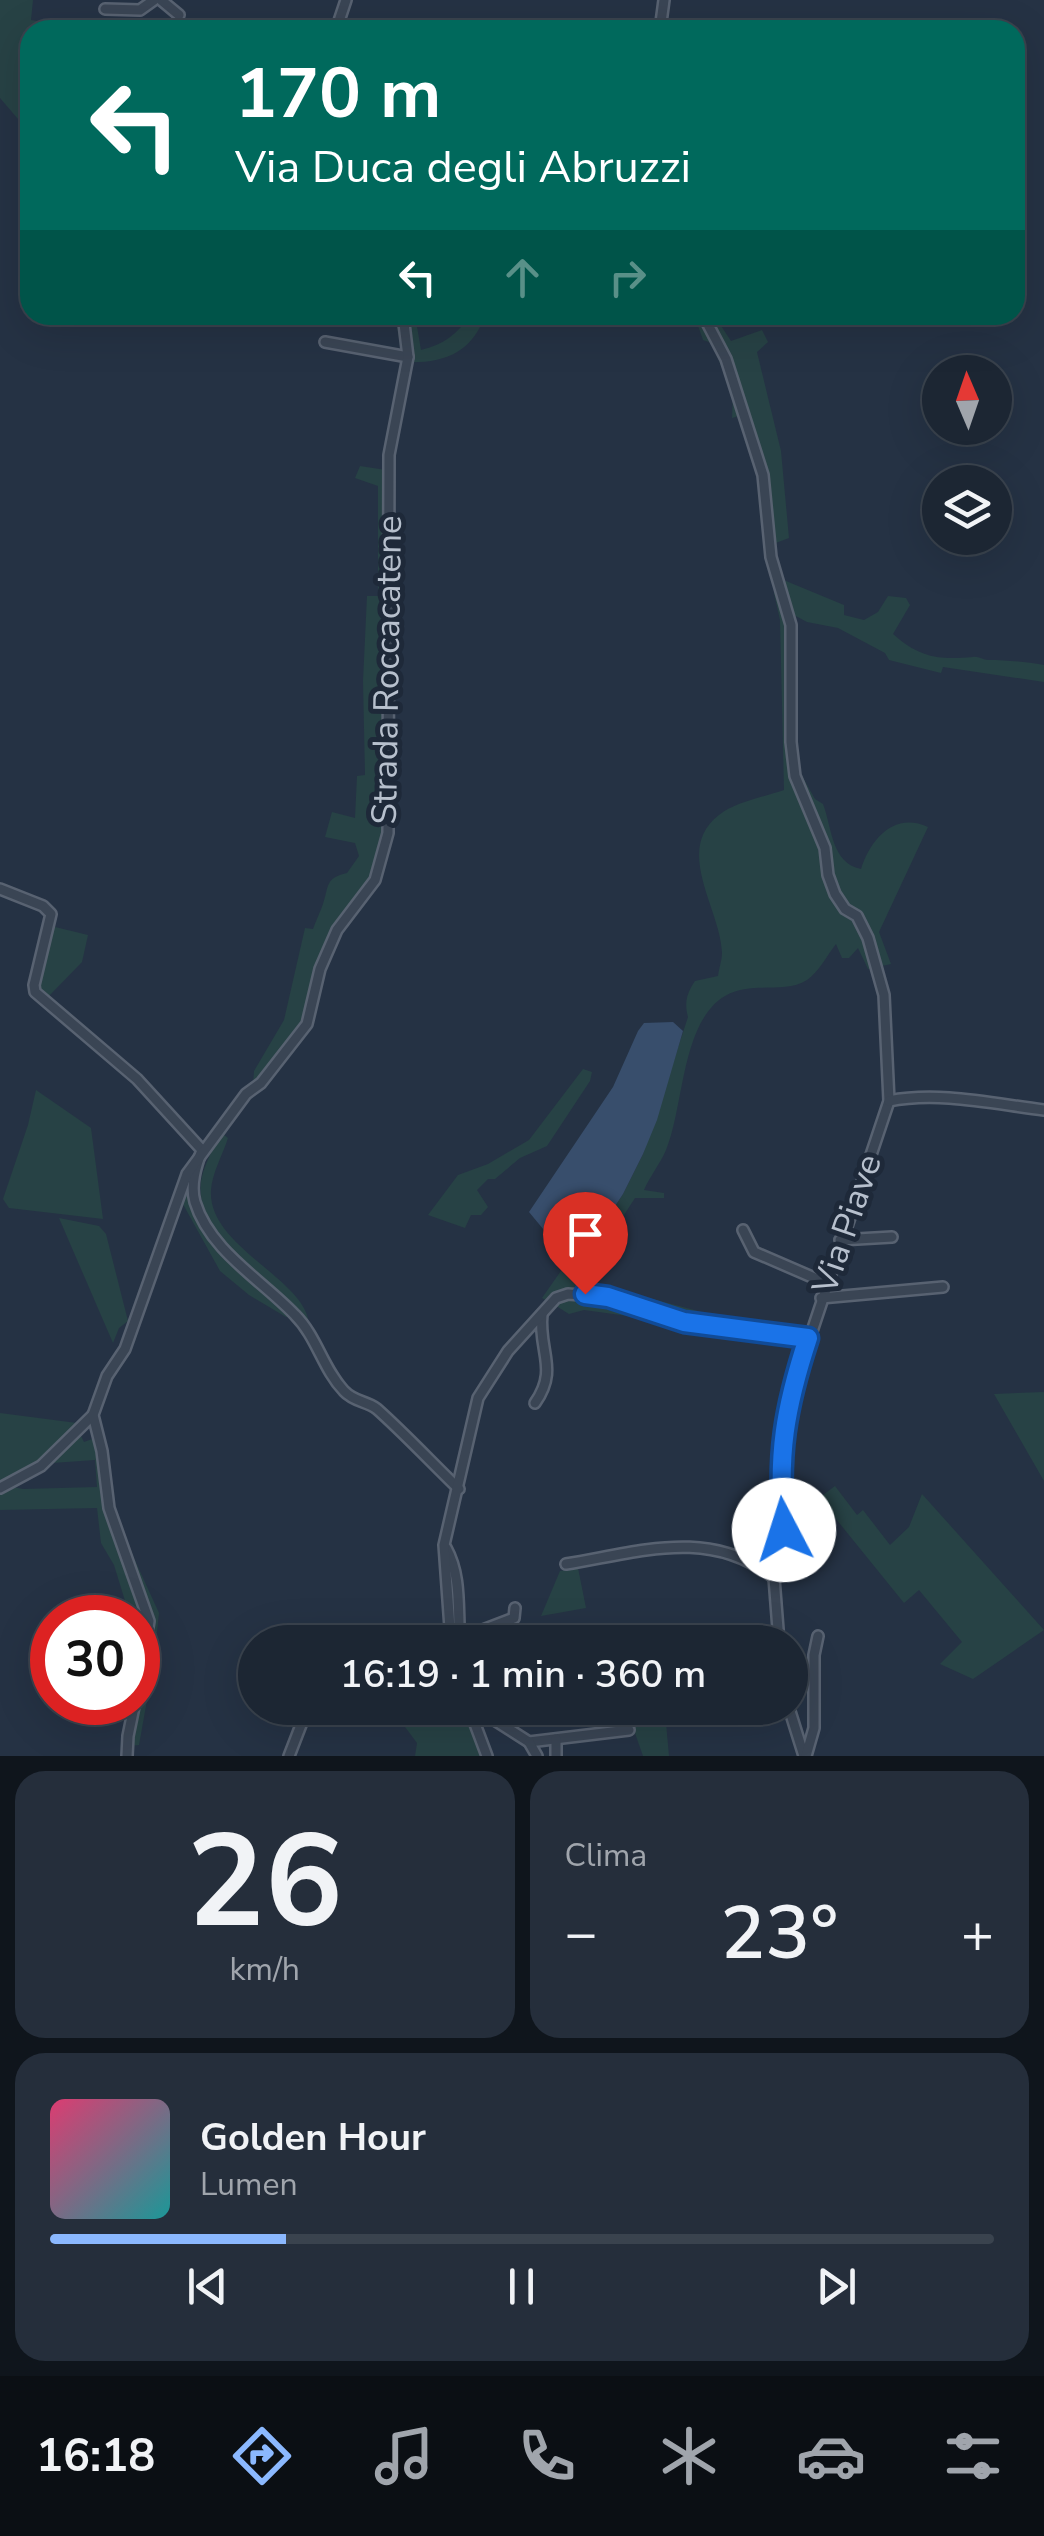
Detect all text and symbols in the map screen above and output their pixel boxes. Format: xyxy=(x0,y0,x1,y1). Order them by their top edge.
text: 170 m xyxy=(235,46,441,142)
icon: left xyxy=(70,60,200,190)
text: Via Duca degli Abruzzi xyxy=(235,137,691,198)
icon: left xyxy=(390,250,445,305)
icon: ahead xyxy=(495,250,550,305)
icon: right xyxy=(600,250,655,305)
north arrow xyxy=(922,355,1012,445)
map controls xyxy=(922,355,1012,555)
button: layers xyxy=(922,465,1012,555)
street label: Strada Roccacatene xyxy=(361,515,413,825)
street label: Via Piave xyxy=(801,1148,893,1301)
pin xyxy=(543,1192,628,1295)
icon: arrive xyxy=(558,1207,613,1262)
position arrow xyxy=(732,1478,836,1582)
speed limit sign: 30 xyxy=(30,1595,160,1725)
text: 16:19 · 1 min · 360 m xyxy=(340,1649,706,1700)
text: 26 xyxy=(187,1794,343,1971)
text: Clima xyxy=(565,1834,647,1877)
text: 23° xyxy=(720,1882,838,1984)
text: − xyxy=(565,1896,598,1971)
text: + xyxy=(961,1896,994,1971)
text: km/h xyxy=(229,1948,300,1991)
text: Golden Hour xyxy=(200,2112,426,2163)
text: Lumen xyxy=(200,2163,298,2206)
icon: previous xyxy=(180,2259,235,2314)
icon: pause xyxy=(494,2259,549,2314)
icon: next xyxy=(809,2259,864,2314)
icon: directions xyxy=(227,2421,297,2491)
icon: music xyxy=(369,2421,439,2491)
icon: phone xyxy=(512,2421,582,2491)
icon: climate xyxy=(654,2421,724,2491)
icon: car xyxy=(796,2421,866,2491)
icon: filters xyxy=(938,2421,1008,2491)
text: 16:18 xyxy=(36,2426,155,2487)

